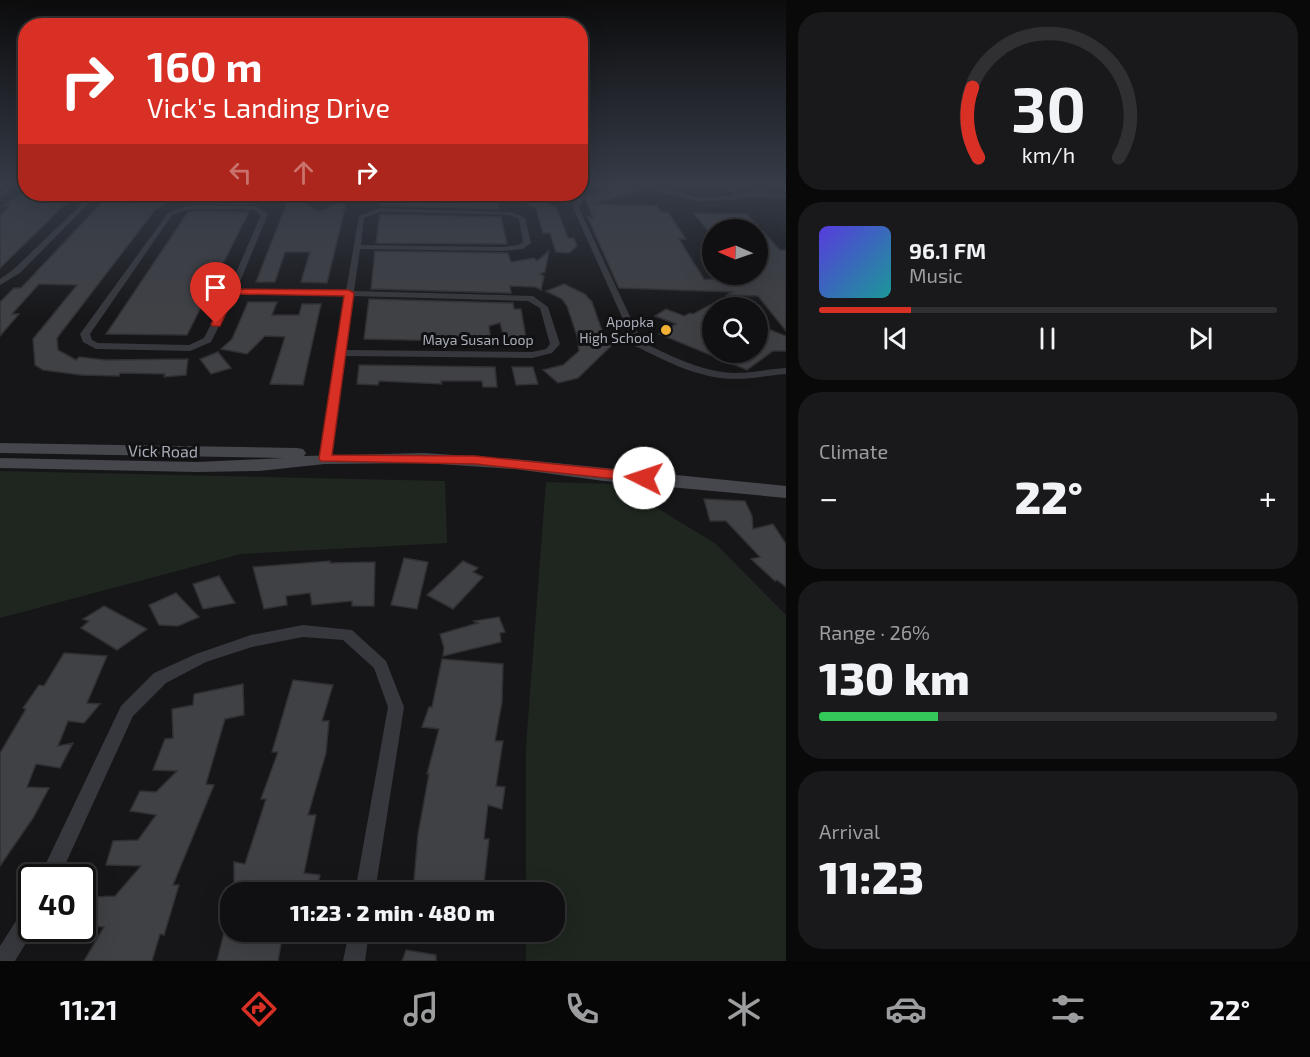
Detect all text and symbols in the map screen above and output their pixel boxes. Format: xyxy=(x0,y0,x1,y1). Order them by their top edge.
text: 160 m xyxy=(147,40,263,90)
icon: right xyxy=(48,42,126,120)
text: 30 xyxy=(1011,70,1085,145)
text: Vick's Landing Drive xyxy=(147,91,390,123)
text: km/h xyxy=(1021,142,1075,167)
icon: left xyxy=(224,156,257,189)
icon: ahead xyxy=(287,156,320,189)
icon: right xyxy=(350,156,383,189)
north arrow xyxy=(702,219,768,285)
map controls xyxy=(702,219,768,363)
text: 96.1 FM xyxy=(909,237,986,263)
pin xyxy=(190,262,241,324)
text: Music xyxy=(909,263,963,287)
icon: arrive xyxy=(199,271,232,304)
button: search xyxy=(702,297,768,363)
place label: Apopka High School xyxy=(579,313,655,346)
icon: previous xyxy=(879,322,912,355)
icon: pause xyxy=(1031,322,1064,355)
icon: next xyxy=(1184,322,1217,355)
marker: Apopka High School xyxy=(659,323,673,337)
street label: Maya Susan Loop xyxy=(422,331,534,348)
text: Climate xyxy=(819,439,888,463)
street label: Vick Road xyxy=(128,440,198,461)
position arrow xyxy=(612,446,676,510)
text: 22° xyxy=(1014,469,1083,523)
text: − xyxy=(819,477,838,517)
text: + xyxy=(1259,477,1277,517)
text: Range · 26% xyxy=(819,620,930,644)
text: 130 km xyxy=(819,650,970,704)
text: Arrival xyxy=(819,819,880,843)
text: 11:23 xyxy=(819,849,924,903)
speed limit sign: 40 xyxy=(18,864,96,942)
text: 11:23 · 2 min · 480 m xyxy=(290,899,495,925)
icon: directions xyxy=(238,988,280,1030)
icon: music xyxy=(400,988,442,1030)
icon: phone xyxy=(561,988,603,1030)
icon: climate xyxy=(723,988,765,1030)
icon: car xyxy=(885,988,927,1030)
icon: filters xyxy=(1047,988,1089,1030)
text: 11:21 xyxy=(60,993,118,1025)
text: 22° xyxy=(1209,993,1250,1025)

